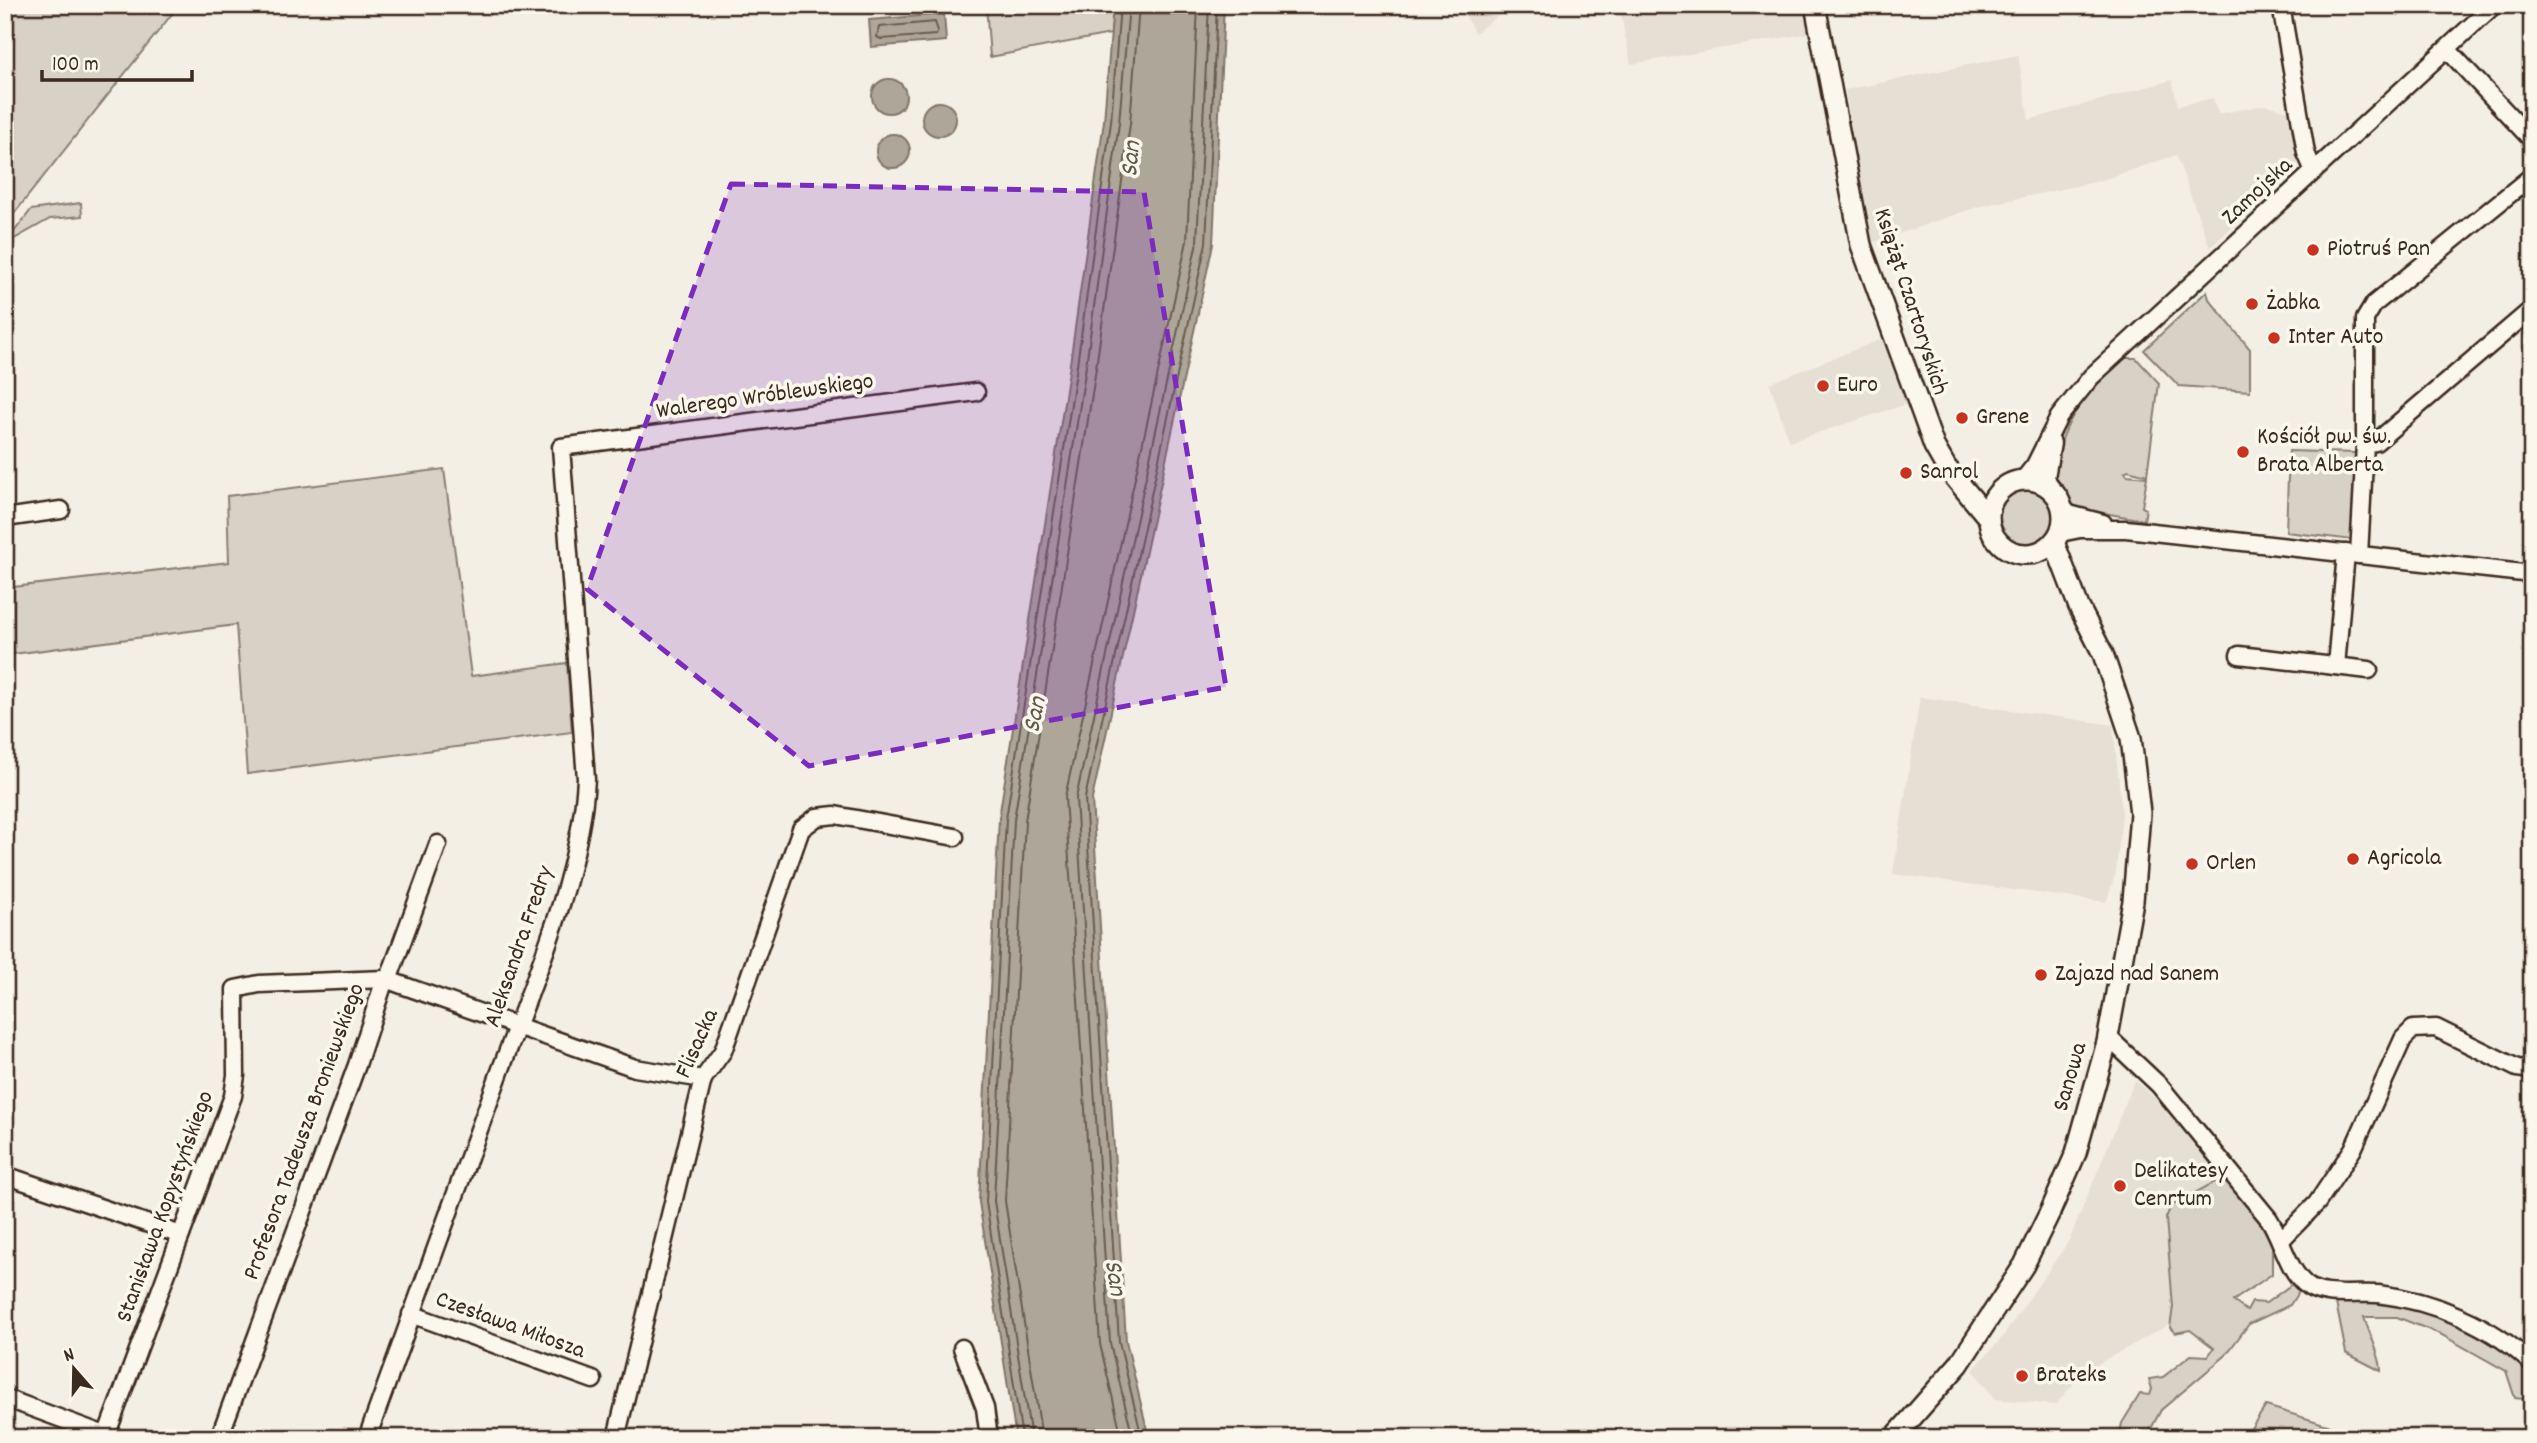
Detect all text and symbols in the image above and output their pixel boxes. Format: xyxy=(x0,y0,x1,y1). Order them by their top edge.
scale bar xyxy=(42,38,192,82)
text: 100 m xyxy=(52,51,99,81)
water label: San xyxy=(1112,139,1152,178)
street label: Zamojska xyxy=(2215,150,2302,234)
street label: Książąt Czartoryskich xyxy=(1864,204,1956,400)
place label: Piotruś Pan xyxy=(2327,233,2430,267)
marker: Piotruś Pan xyxy=(2305,242,2321,258)
place label: Żabka xyxy=(2266,287,2320,321)
marker: Żabka xyxy=(2244,296,2260,312)
place label: Inter Auto xyxy=(2288,321,2383,355)
marker: Inter Auto xyxy=(2266,330,2282,346)
street label: Walerego Wróblewskiego xyxy=(654,365,876,429)
place label: Euro xyxy=(1837,369,1878,403)
marker: Euro xyxy=(1815,378,1831,394)
place label: Grene xyxy=(1976,401,2029,435)
marker: Grene xyxy=(1954,410,1970,426)
place label: Kościół pw. św. Brata Alberta xyxy=(2257,421,2391,483)
marker: Kościół pw. św. Brata Alberta xyxy=(2235,444,2251,460)
place label: Sanrol xyxy=(1920,456,1979,490)
marker: Sanrol xyxy=(1898,465,1914,481)
water label: San xyxy=(1014,693,1058,736)
place label: Agricola xyxy=(2367,842,2442,876)
place label: Orlen xyxy=(2206,847,2256,881)
marker: Agricola xyxy=(2345,851,2361,867)
marker: Orlen xyxy=(2184,856,2200,872)
street label: Aleksandra Fredry xyxy=(476,861,564,1032)
place label: Zajazd nad Sanem xyxy=(2055,958,2219,992)
marker: Zajazd nad Sanem xyxy=(2033,967,2049,983)
street label: Profesora Tadeusza Broniewskiego xyxy=(235,979,375,1285)
street label: Flisacka xyxy=(668,1003,729,1084)
street label: Sanowa xyxy=(2045,1038,2097,1115)
street label: Stanisława Kopystyńskiego xyxy=(108,1086,224,1328)
place label: Delikatesy Cenrtum xyxy=(2134,1155,2229,1217)
marker: Delikatesy Cenrtum xyxy=(2112,1178,2128,1194)
water label: San xyxy=(1093,1257,1135,1299)
street label: Czesława Miłosza xyxy=(430,1283,590,1369)
north arrow xyxy=(38,1334,108,1404)
text: N xyxy=(60,1342,78,1371)
place label: Brateks xyxy=(2036,1359,2107,1393)
marker: Brateks xyxy=(2014,1368,2030,1384)

